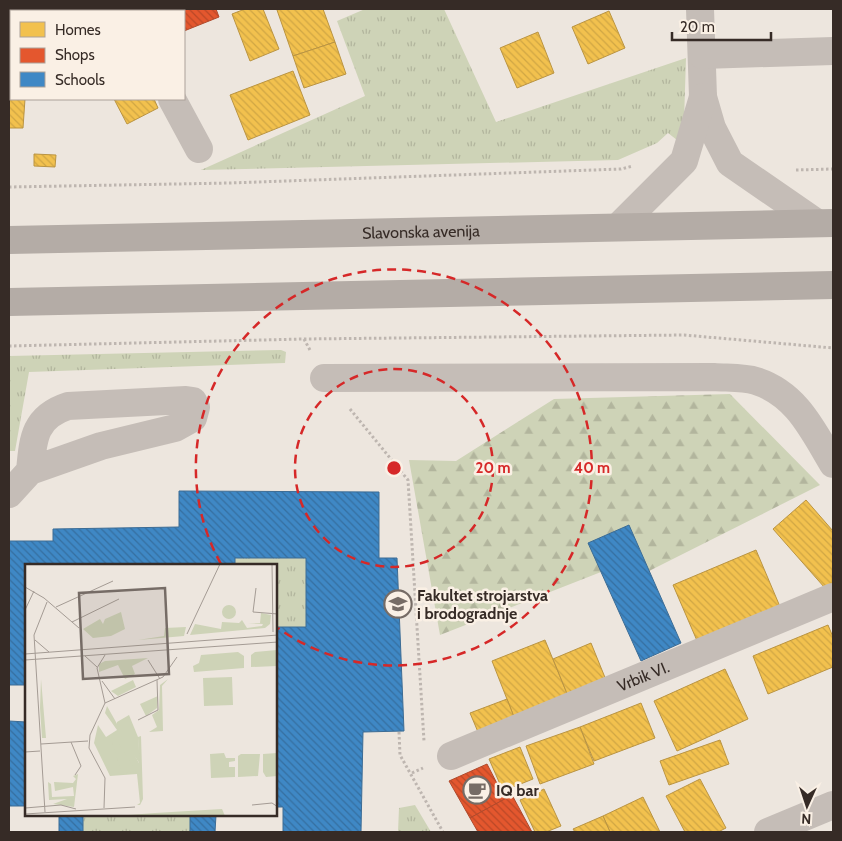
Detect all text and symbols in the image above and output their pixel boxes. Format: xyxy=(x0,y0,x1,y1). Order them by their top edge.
legend xyxy=(10,10,185,100)
scale bar xyxy=(672,10,771,42)
text: 20 m xyxy=(680,18,715,36)
text: Homes xyxy=(55,21,101,39)
text: Shops xyxy=(55,46,95,64)
text: Schools xyxy=(55,71,105,89)
street label: Slavonska avenija xyxy=(362,221,480,243)
centre of rings xyxy=(385,459,403,477)
text: 20 m xyxy=(476,459,510,477)
text: 40 m xyxy=(574,459,610,477)
inset map xyxy=(25,564,278,816)
place label: Fakultet strojarstva i brodogradnje xyxy=(417,586,548,623)
school or university icon: Fakultet strojarstva i brodogradnje xyxy=(383,589,413,619)
street label: Vrbik VI. xyxy=(614,657,672,696)
cafe icon: IQ bar xyxy=(462,775,492,805)
place label: IQ bar xyxy=(496,781,539,800)
north arrow xyxy=(782,781,832,831)
text: N xyxy=(801,810,812,828)

